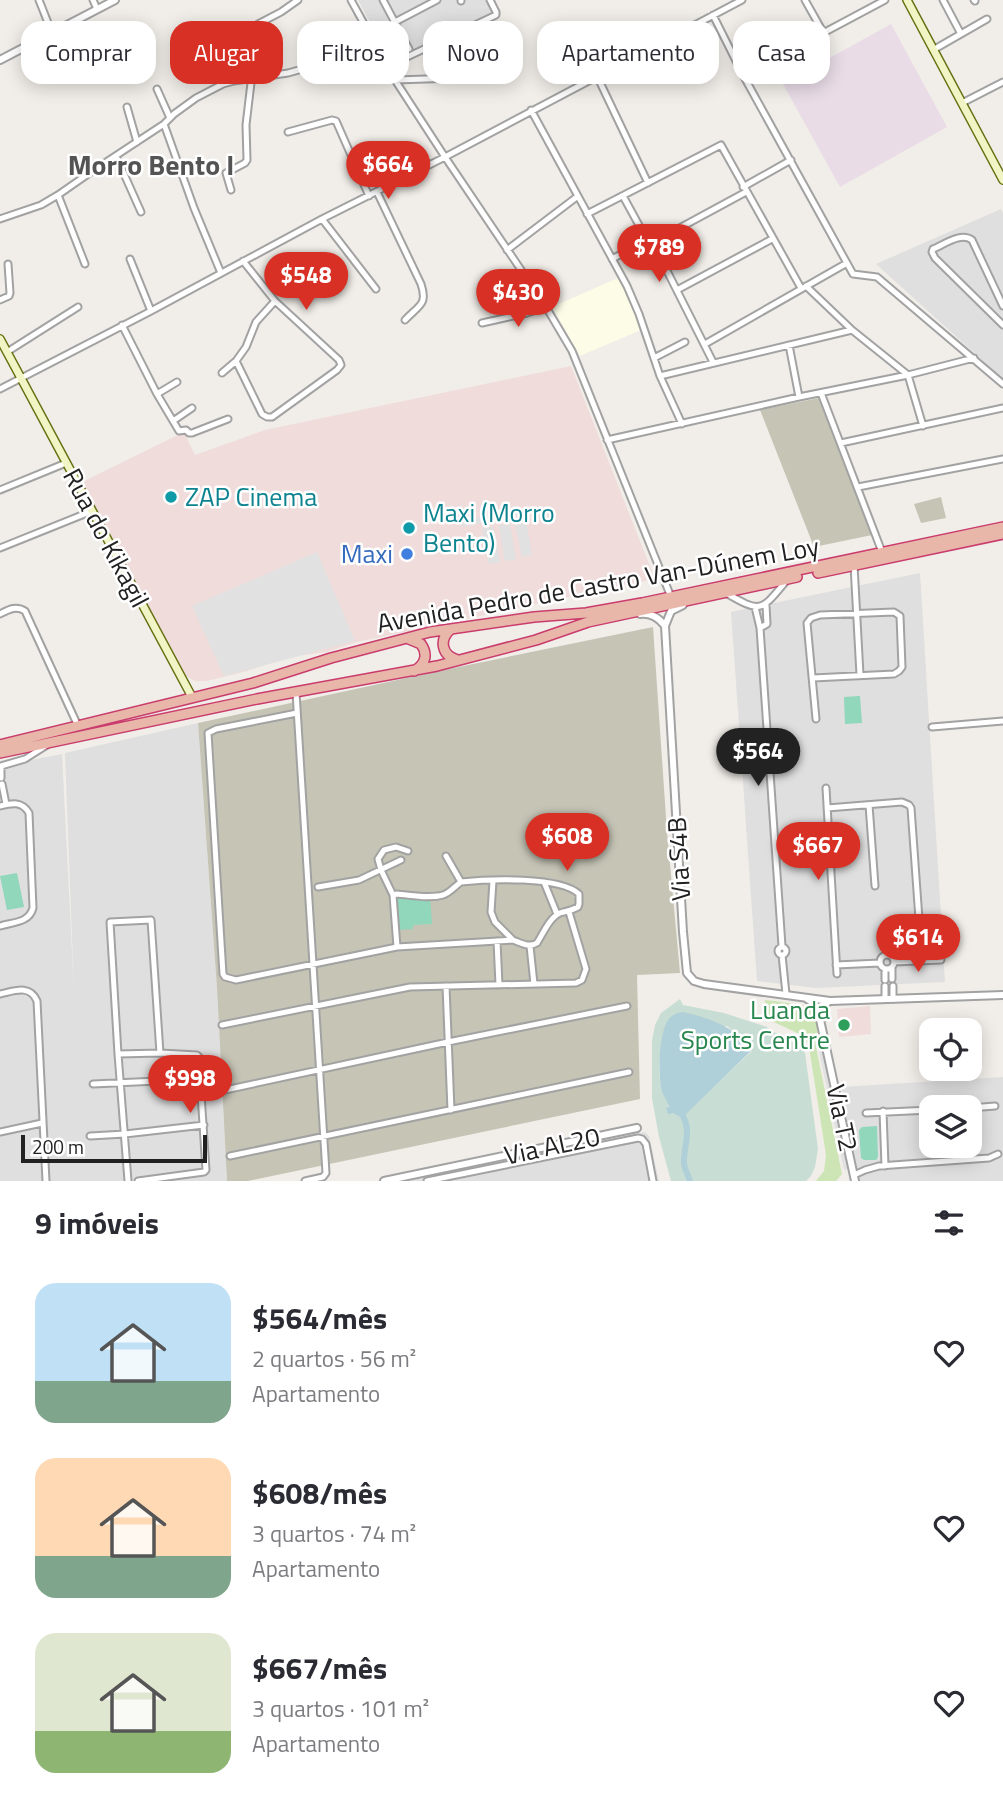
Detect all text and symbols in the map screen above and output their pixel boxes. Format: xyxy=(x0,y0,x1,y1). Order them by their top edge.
chip: Comprar xyxy=(21,21,156,84)
chip: Alugar xyxy=(170,21,283,84)
chip: Filtros xyxy=(297,21,409,84)
chip: Novo xyxy=(423,21,523,84)
chip: Apartamento xyxy=(537,21,719,84)
chip: Casa xyxy=(733,21,830,84)
pin: $664 xyxy=(347,142,429,201)
district label: Morro Bento I xyxy=(68,143,234,186)
text: $664 xyxy=(362,146,414,181)
pin: $789 xyxy=(618,224,700,284)
text: $789 xyxy=(633,229,685,264)
pin: $548 xyxy=(265,252,347,312)
text: $548 xyxy=(280,257,332,292)
pin: $430 xyxy=(477,270,559,329)
text: $430 xyxy=(492,274,544,309)
street label: Rua do Kikagil xyxy=(53,461,159,614)
place label: ZAP Cinema xyxy=(185,477,317,516)
marker: ZAP Cinema xyxy=(163,489,179,505)
place label: Maxi (Morro Bento) xyxy=(423,493,555,562)
marker: Maxi (Morro Bento) xyxy=(401,520,417,536)
street label: Avenida Pedro de Castro Van-Dúnem Loy xyxy=(374,526,822,643)
place label: Maxi xyxy=(341,534,393,573)
marker: Maxi xyxy=(399,546,415,562)
pin: $564 xyxy=(717,728,799,788)
text: $564 xyxy=(732,733,784,768)
pin: $608 xyxy=(526,814,608,873)
street label: Via S4B xyxy=(657,816,700,902)
text: $608 xyxy=(541,818,593,853)
pin: $667 xyxy=(777,822,859,882)
text: $667 xyxy=(792,827,844,862)
pin: $614 xyxy=(877,914,959,974)
text: $614 xyxy=(892,919,944,954)
place label: Luanda Sports Centre xyxy=(681,990,830,1059)
marker: Luanda Sports Centre xyxy=(836,1017,852,1033)
map controls xyxy=(919,1018,982,1158)
button: locate xyxy=(919,1018,982,1081)
pin: $998 xyxy=(149,1056,231,1115)
text: $998 xyxy=(164,1060,216,1095)
street label: Via T2 xyxy=(816,1081,869,1155)
button: layers xyxy=(919,1095,982,1158)
street label: Via AL20 xyxy=(501,1116,603,1175)
scale bar xyxy=(21,1132,206,1164)
text: 200 m xyxy=(32,1132,84,1161)
text: 9 imóveis xyxy=(35,1200,159,1246)
icon: filters xyxy=(930,1204,968,1242)
text: $564/mês xyxy=(252,1295,387,1341)
icon: home xyxy=(91,1311,175,1395)
icon: heart xyxy=(930,1334,968,1372)
text: 2 quartos · 56 m² xyxy=(252,1341,416,1376)
text: Apartamento xyxy=(252,1376,380,1411)
text: $608/mês xyxy=(252,1470,387,1516)
icon: home xyxy=(91,1486,175,1570)
icon: heart xyxy=(930,1509,968,1547)
text: 3 quartos · 74 m² xyxy=(252,1516,416,1551)
text: Apartamento xyxy=(252,1551,380,1586)
text: $667/mês xyxy=(252,1645,387,1691)
icon: home xyxy=(91,1661,175,1745)
icon: heart xyxy=(930,1684,968,1722)
text: 3 quartos · 101 m² xyxy=(252,1691,429,1726)
text: Apartamento xyxy=(252,1726,380,1761)

